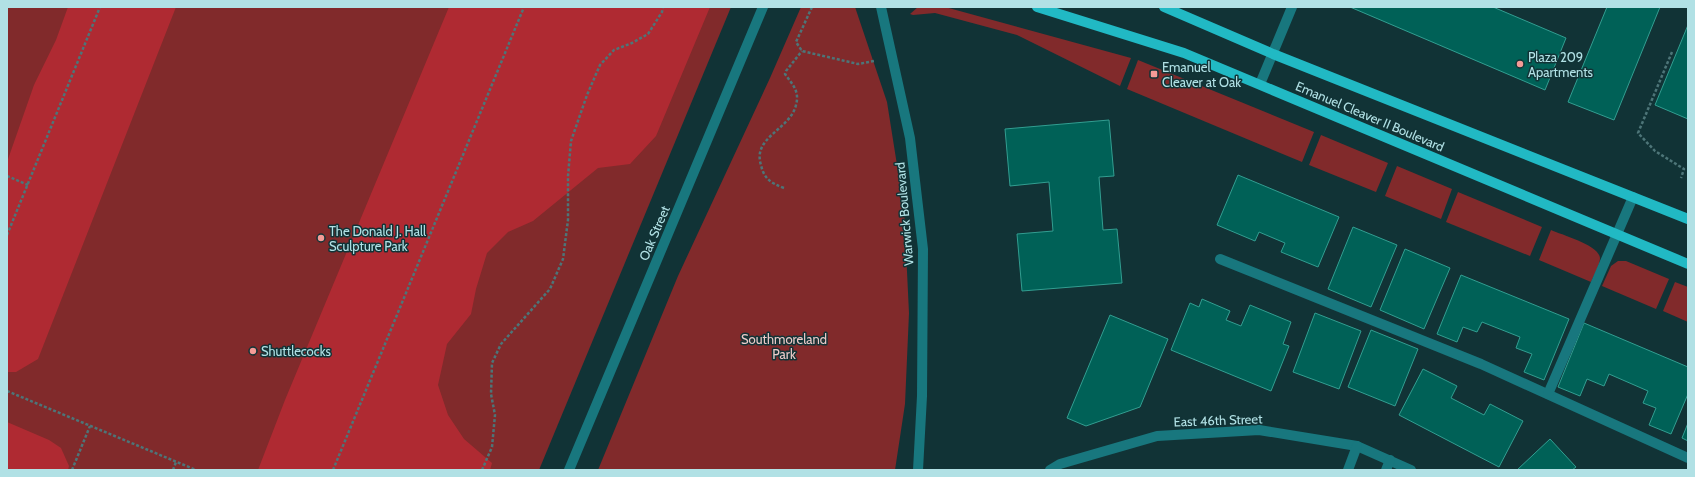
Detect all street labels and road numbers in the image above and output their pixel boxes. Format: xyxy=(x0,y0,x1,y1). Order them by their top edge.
street label: Emanuel Cleaver II Boulevard xyxy=(1293,77,1447,155)
street label: Warwick Boulevard xyxy=(891,161,917,267)
street label: Oak Street xyxy=(635,202,673,263)
street label: East 46th Street xyxy=(1173,410,1263,430)

